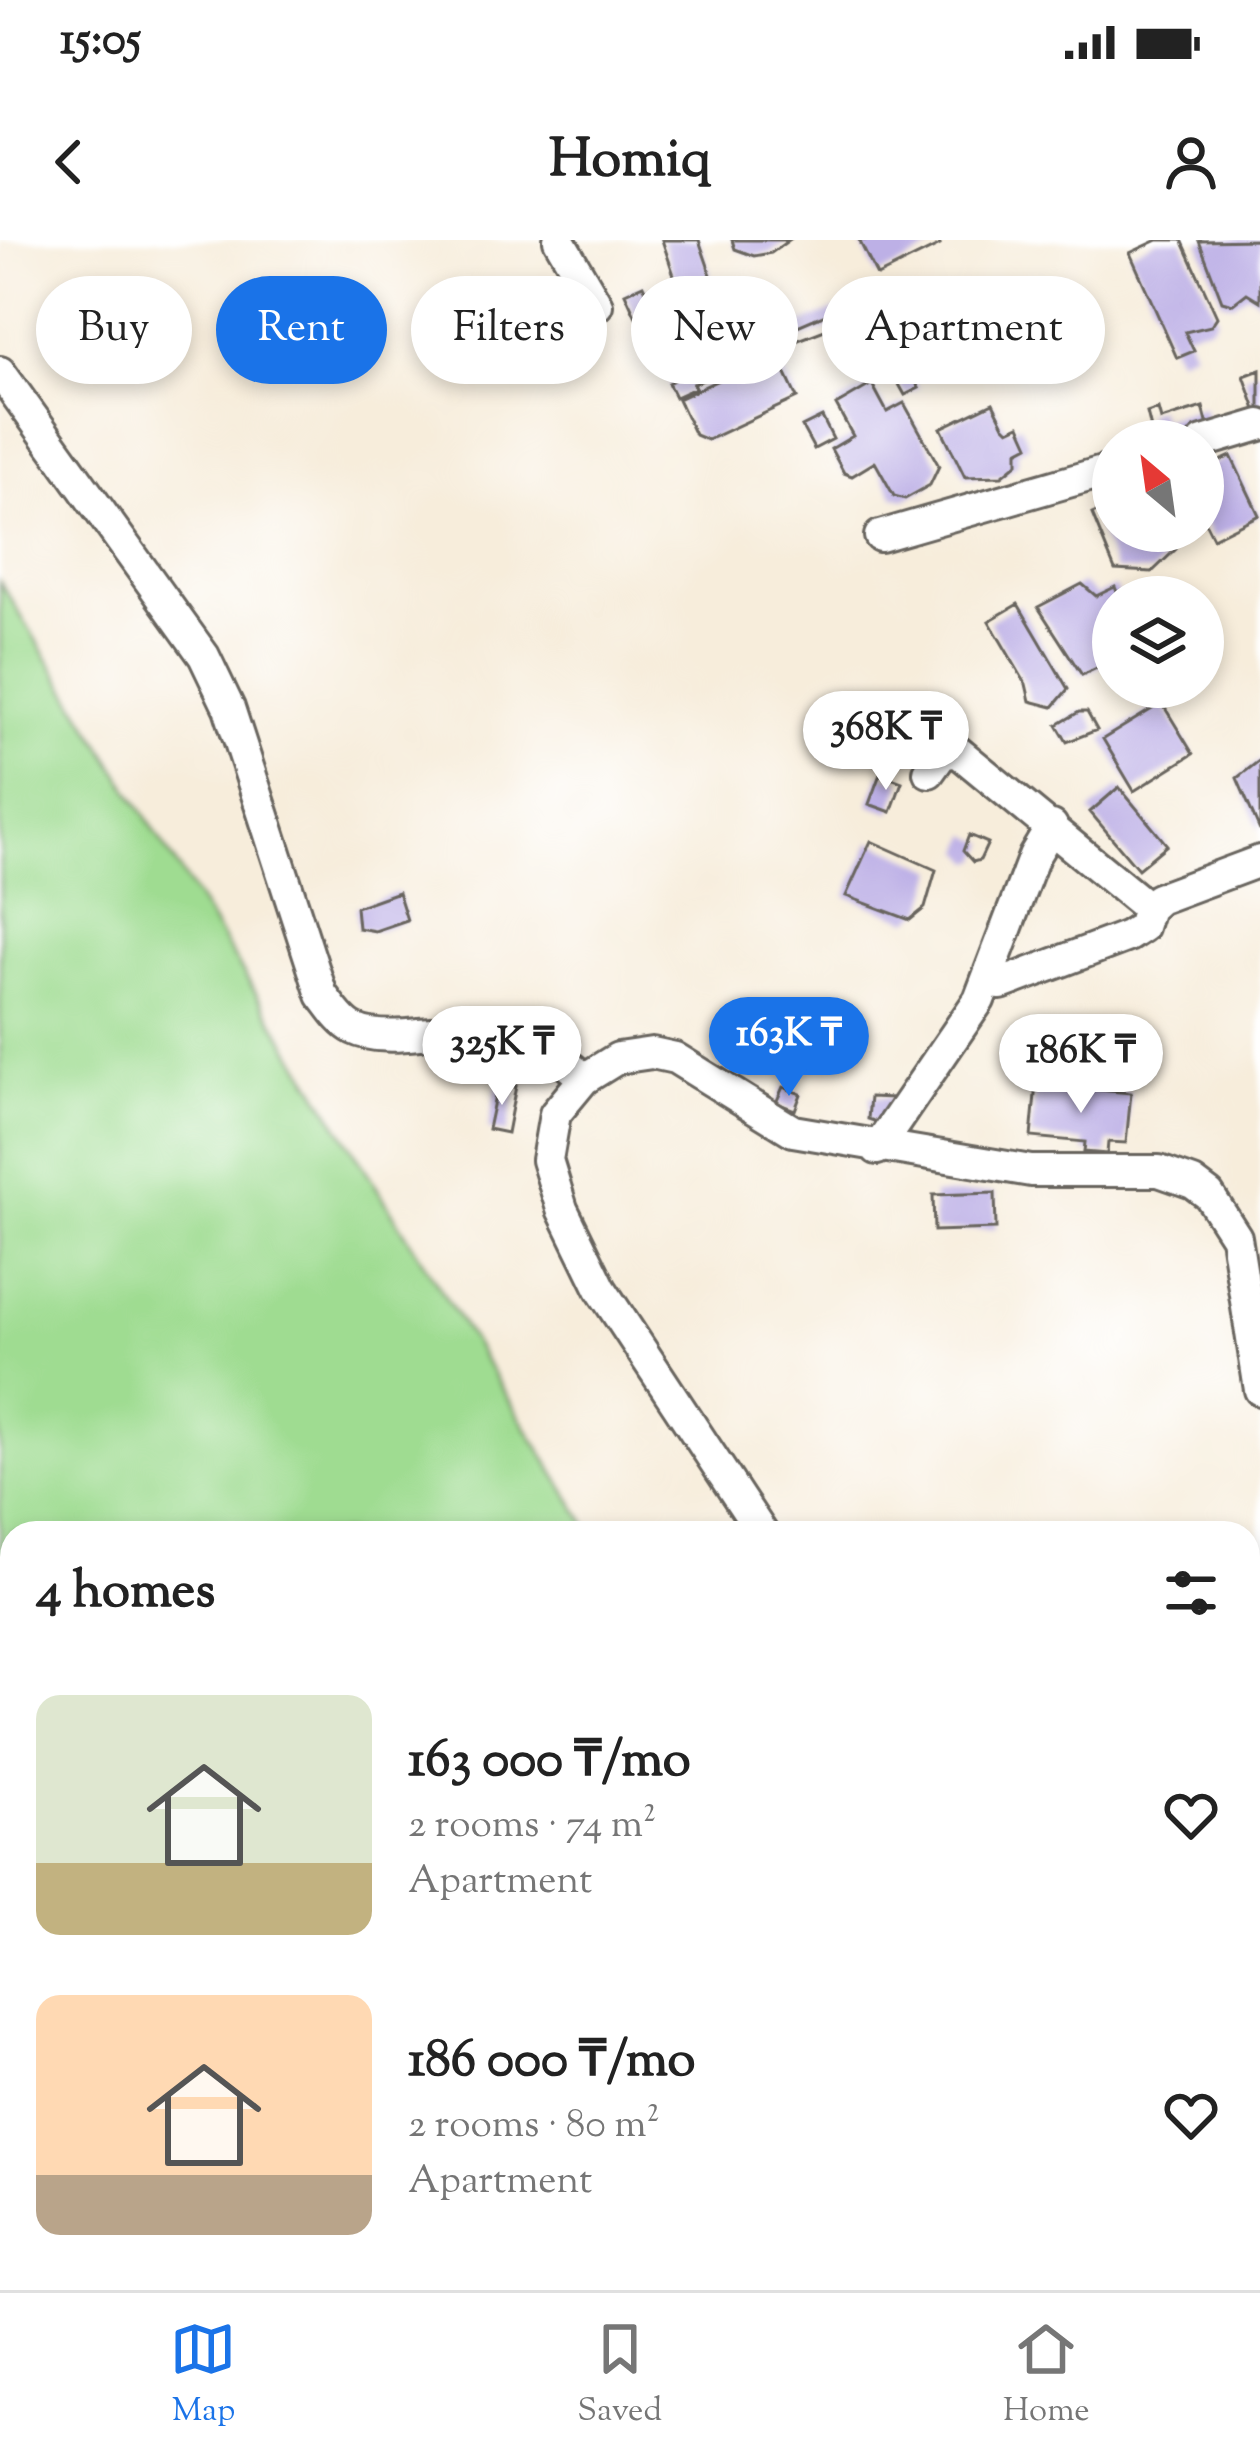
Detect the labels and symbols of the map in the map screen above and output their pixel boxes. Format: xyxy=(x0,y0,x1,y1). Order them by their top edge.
north arrow xyxy=(1092,420,1224,552)
pin: 368K ₸ xyxy=(788,691,984,793)
pin: 163K ₸ xyxy=(691,997,887,1099)
pin: 325K ₸ xyxy=(404,1006,600,1108)
pin: 186K ₸ xyxy=(983,1014,1179,1116)

